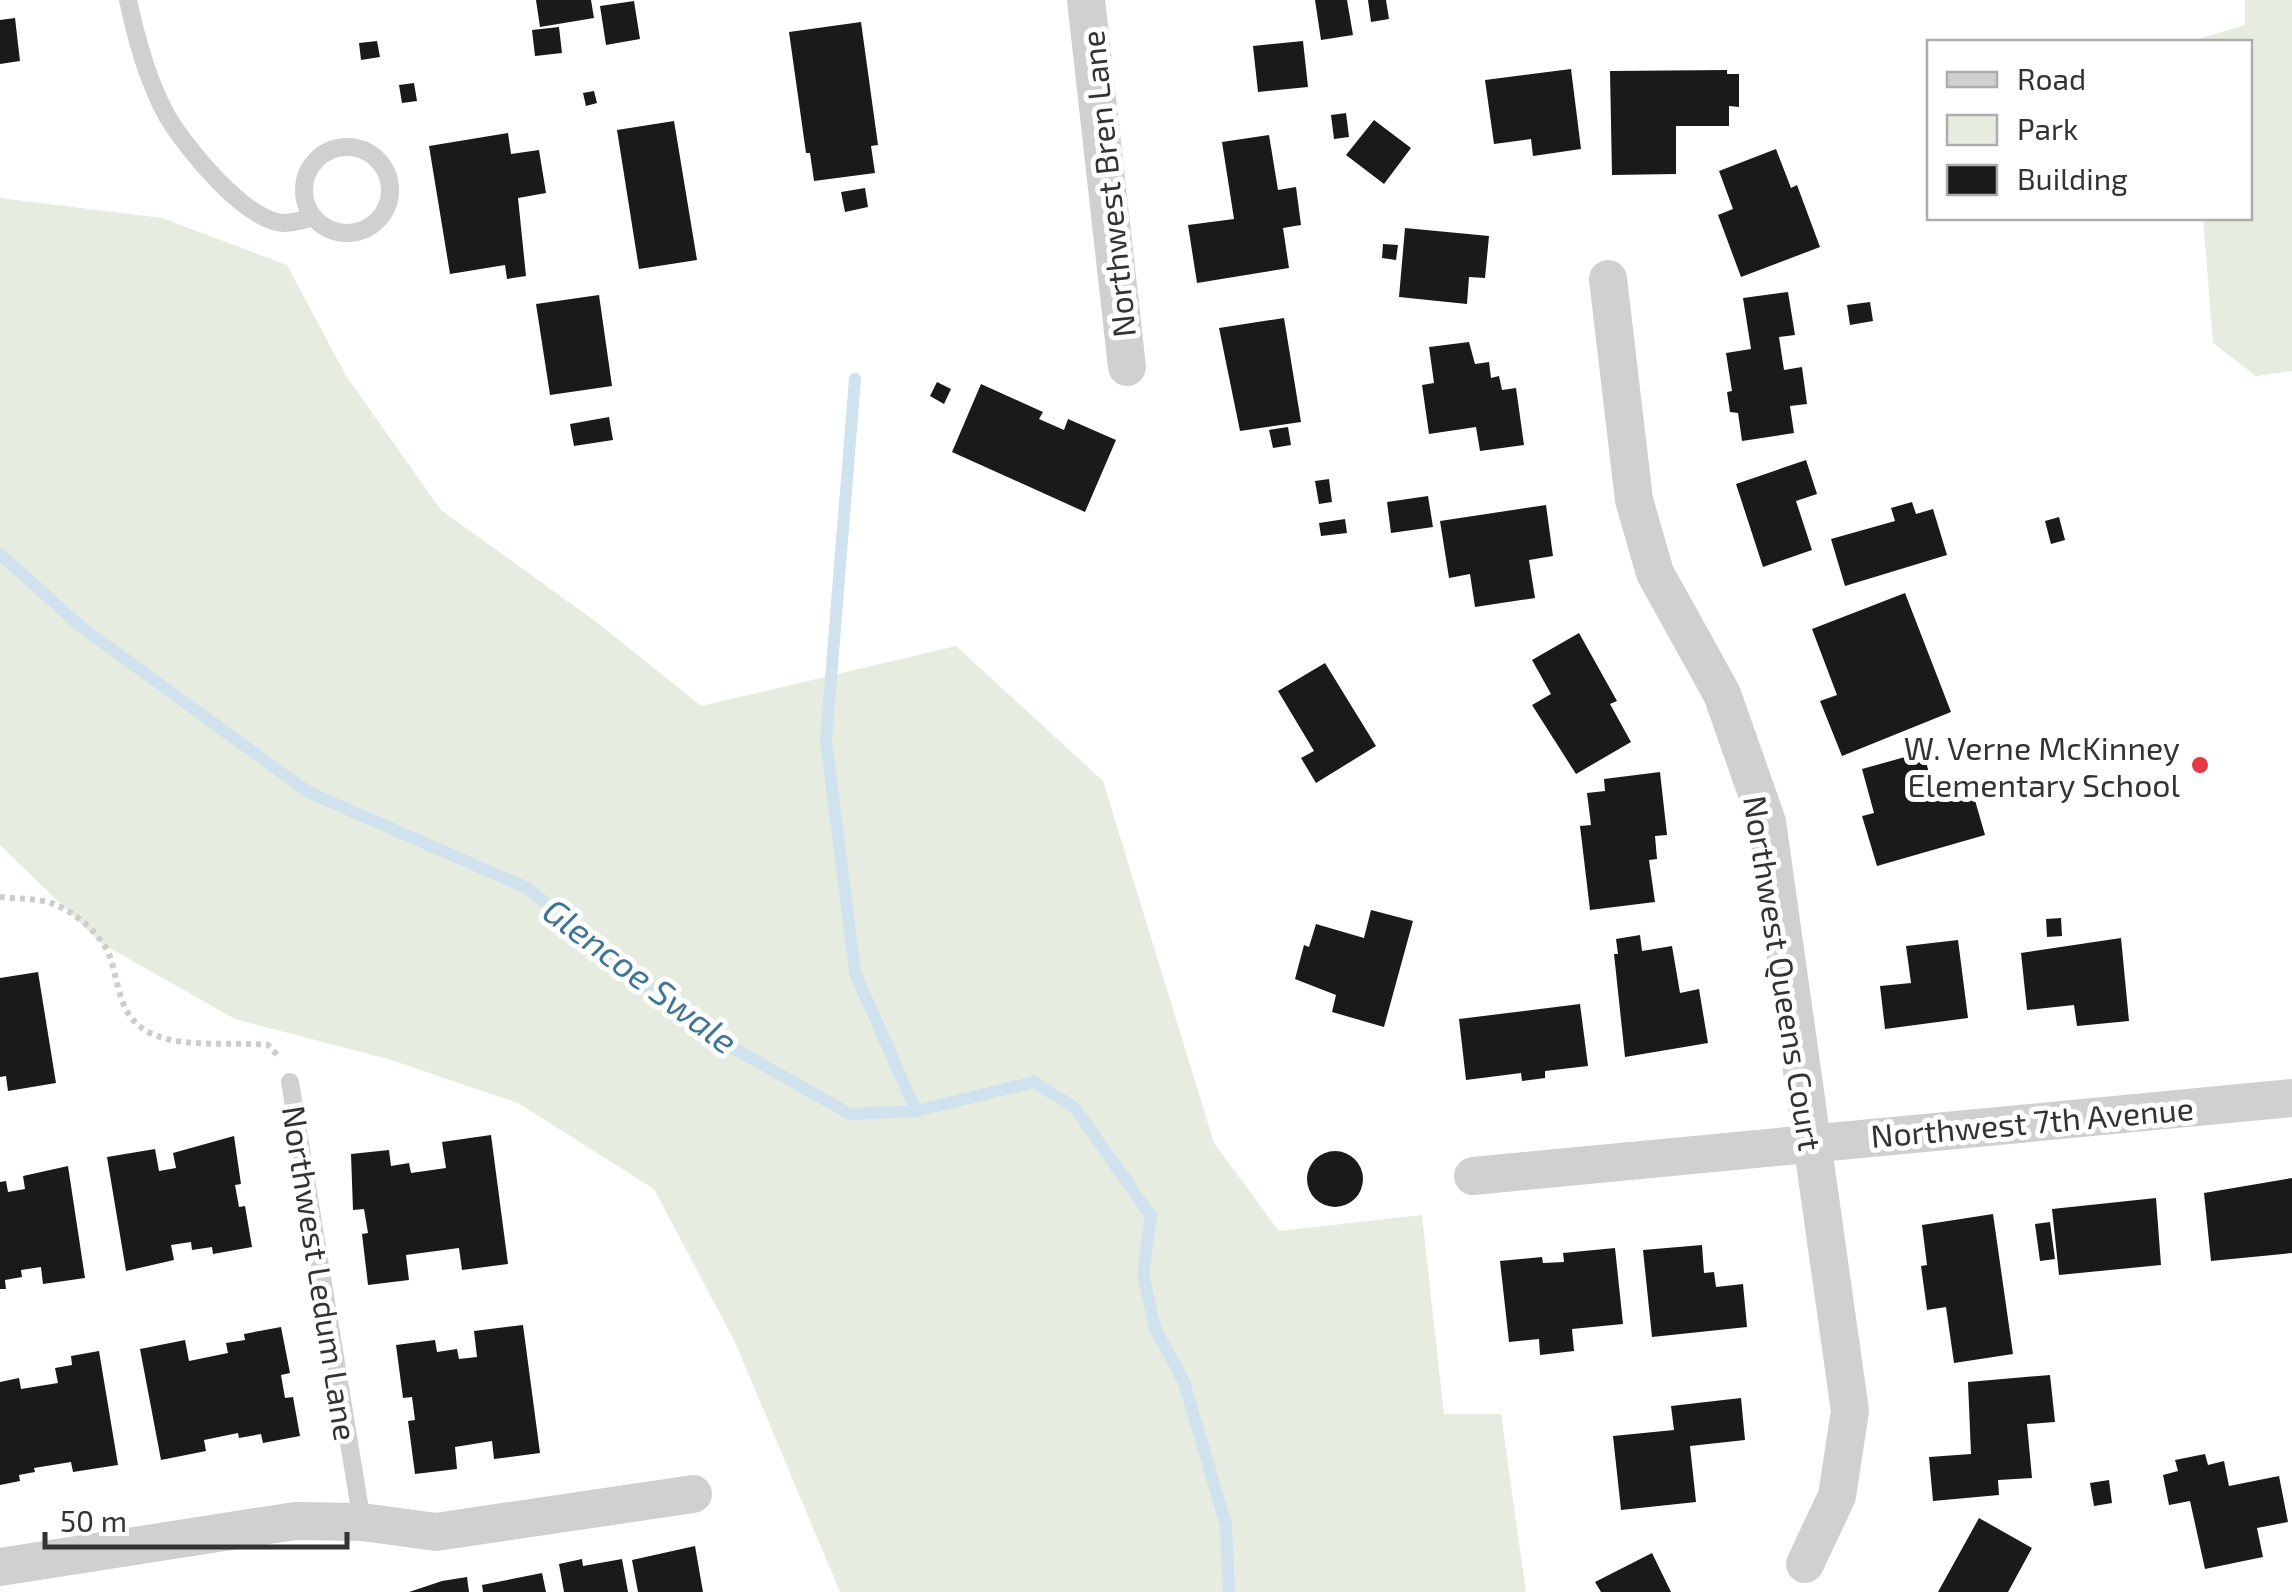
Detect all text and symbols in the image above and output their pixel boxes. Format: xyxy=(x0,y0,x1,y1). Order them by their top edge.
street label: Northwest Bren Lane xyxy=(1072,29,1142,339)
legend xyxy=(1927,40,2252,220)
text: Road xyxy=(2017,60,2086,96)
text: Park xyxy=(2017,110,2078,146)
text: Building xyxy=(2017,160,2128,196)
place label: W. Verne McKinney Elementary School xyxy=(1904,728,2180,803)
marker: W. Verne McKinney Elementary School xyxy=(2189,754,2211,776)
street label: Northwest Queens Court xyxy=(1736,793,1831,1153)
water label: Glencoe Swale xyxy=(536,888,746,1062)
street label: Northwest 7th Avenue xyxy=(1869,1088,2195,1154)
street label: Northwest Ledum Lane xyxy=(276,1103,366,1443)
scale bar xyxy=(45,1487,348,1549)
text: 50 m xyxy=(60,1502,127,1538)

